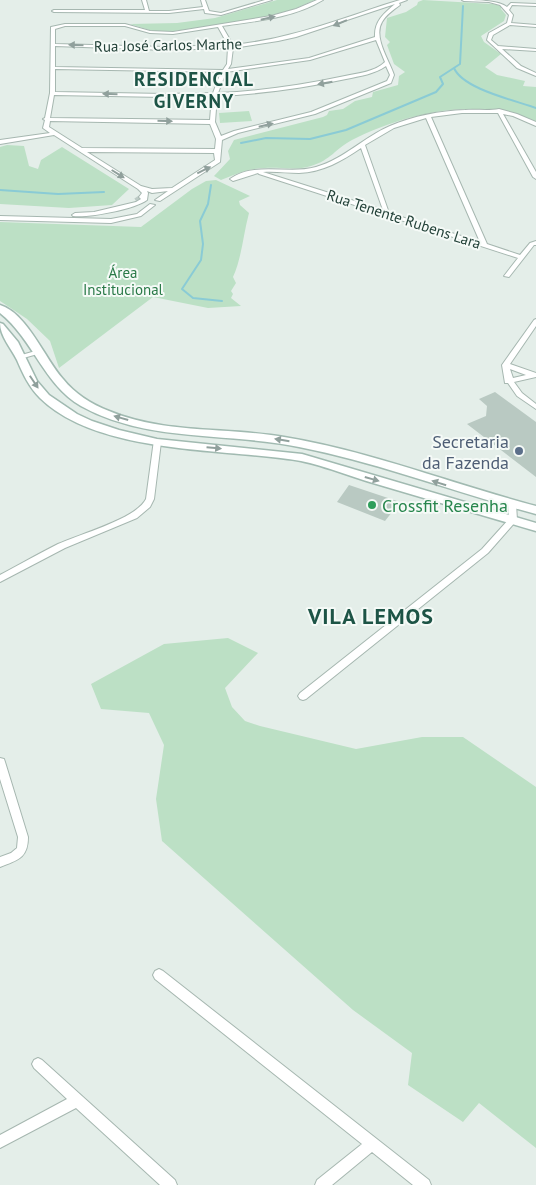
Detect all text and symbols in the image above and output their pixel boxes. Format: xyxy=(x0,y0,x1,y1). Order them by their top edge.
one-way arrow xyxy=(261,14,276,22)
one-way arrow xyxy=(333,19,347,27)
street label: Rua José Carlos Marthe xyxy=(94,34,242,56)
one-way arrow xyxy=(68,41,84,49)
district label: RESIDENCIAL GIVERNY xyxy=(134,67,254,113)
one-way arrow xyxy=(316,79,332,87)
one-way arrow xyxy=(102,89,118,97)
one-way arrow xyxy=(157,117,173,125)
one-way arrow xyxy=(258,121,273,129)
one-way arrow xyxy=(197,166,211,174)
one-way arrow xyxy=(111,169,125,178)
street label: Rua Tenente Rubens Lara xyxy=(325,185,483,253)
park label: Área Institucional xyxy=(83,263,164,299)
one-way arrow xyxy=(29,375,39,389)
one-way arrow xyxy=(114,413,129,421)
place label: Secretaria da Fazenda xyxy=(422,430,509,474)
one-way arrow xyxy=(273,436,289,444)
one-way arrow xyxy=(206,444,222,452)
marker: Secretaria da Fazenda xyxy=(513,445,525,457)
one-way arrow xyxy=(365,475,380,483)
one-way arrow xyxy=(431,478,446,486)
place label: Crossfit Resenha xyxy=(382,494,508,517)
marker: Crossfit Resenha xyxy=(366,499,378,511)
district label: VILA LEMOS xyxy=(307,602,434,630)

